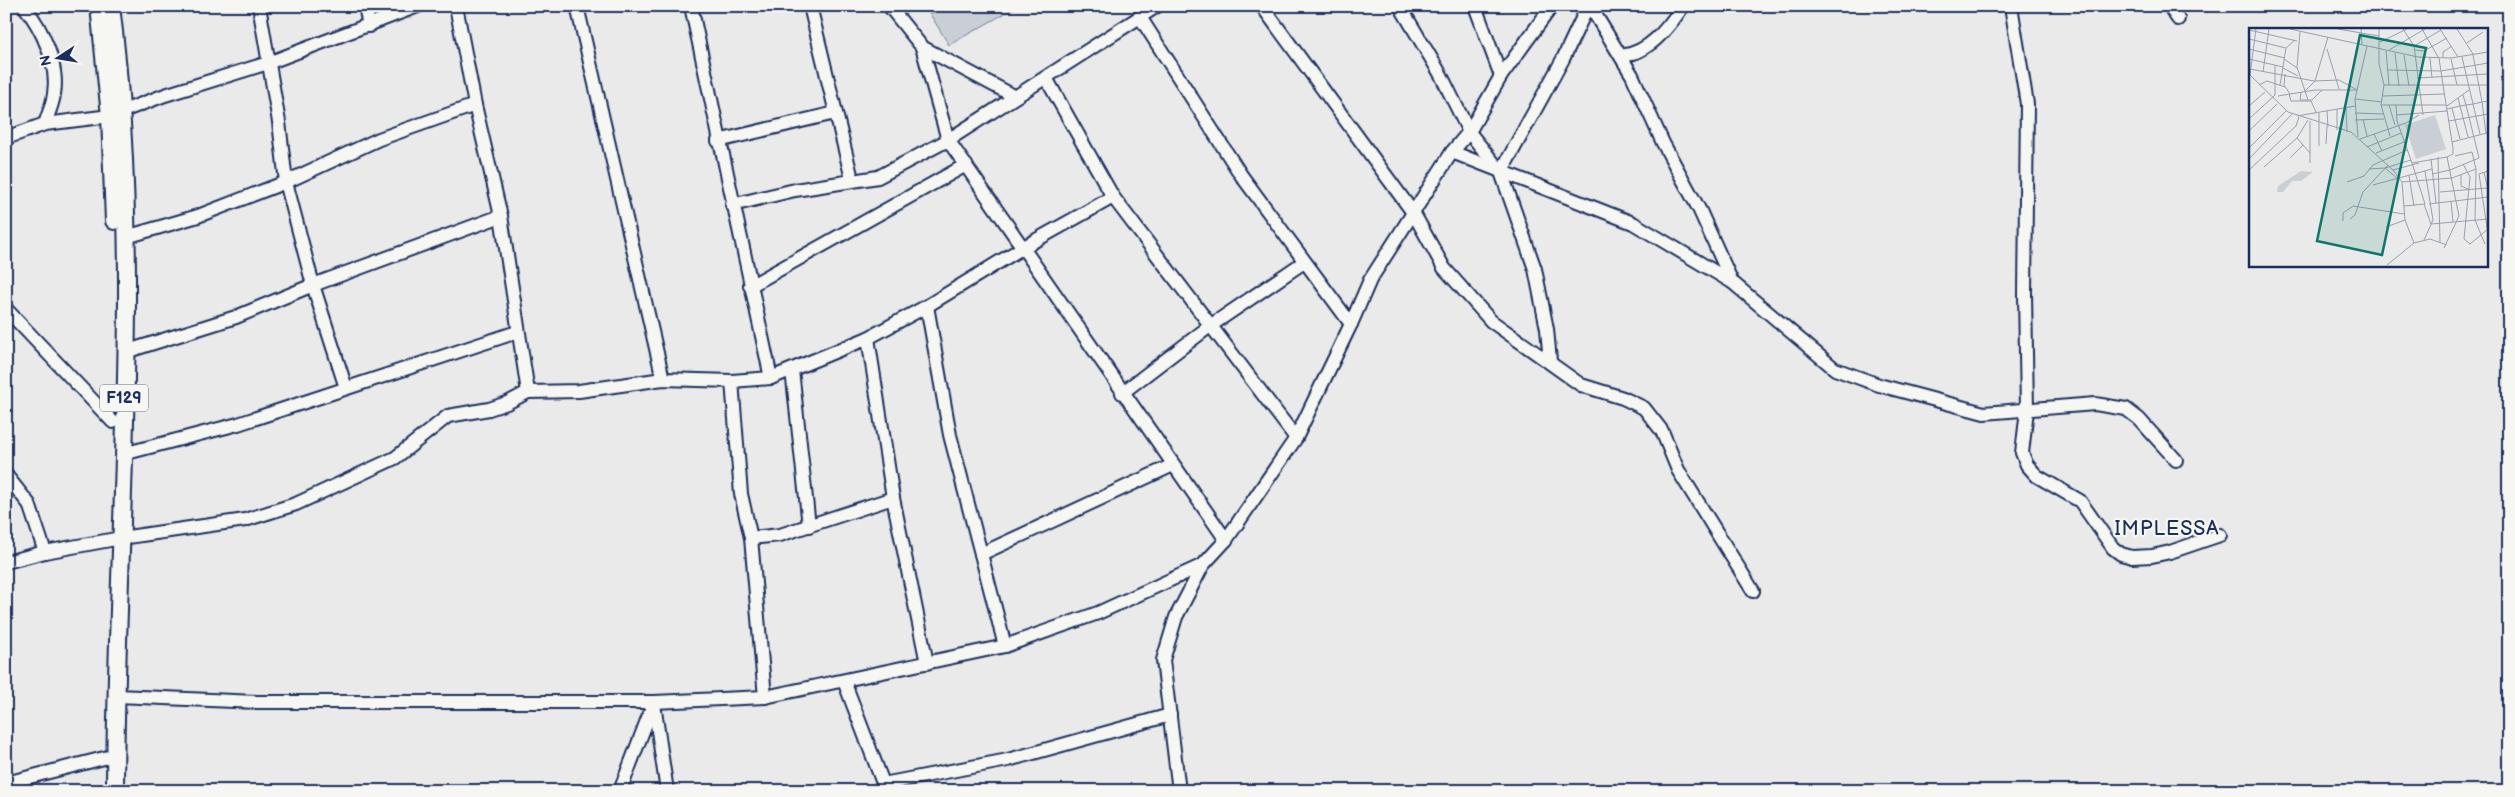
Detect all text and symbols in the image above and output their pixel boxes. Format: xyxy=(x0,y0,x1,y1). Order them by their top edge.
inset map xyxy=(2249,28,2488,266)
north arrow xyxy=(32,32,82,82)
text: N xyxy=(36,54,55,68)
road number: F129 xyxy=(100,384,148,412)
district label: IMPLESSA xyxy=(2114,517,2220,541)

